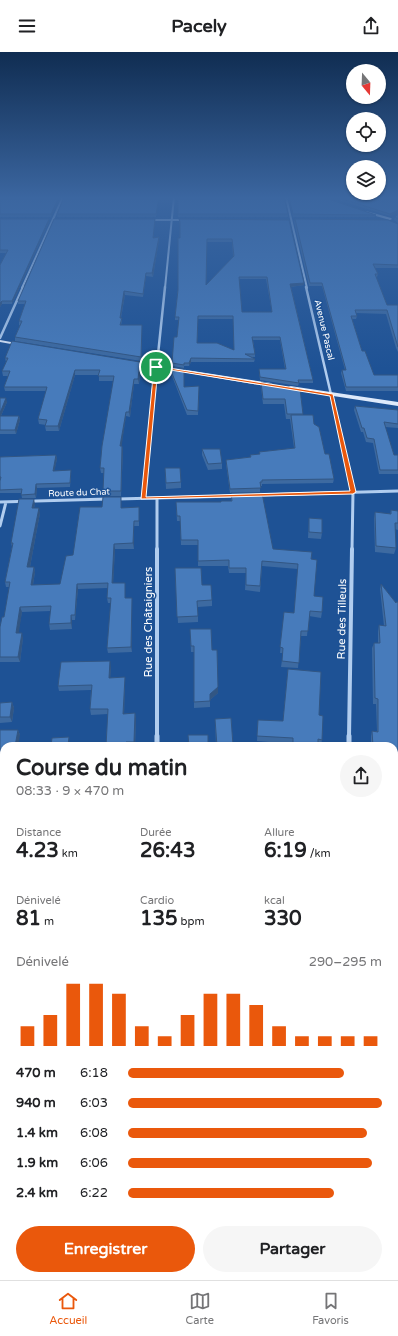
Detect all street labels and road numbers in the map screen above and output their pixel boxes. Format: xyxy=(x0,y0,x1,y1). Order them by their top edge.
street label: Avenue Pascal xyxy=(312,299,336,361)
street label: Route du Chat xyxy=(48,486,111,500)
street label: Rue des Châtaigniers xyxy=(142,567,155,677)
street label: Rue des Tilleuls xyxy=(335,579,349,659)

